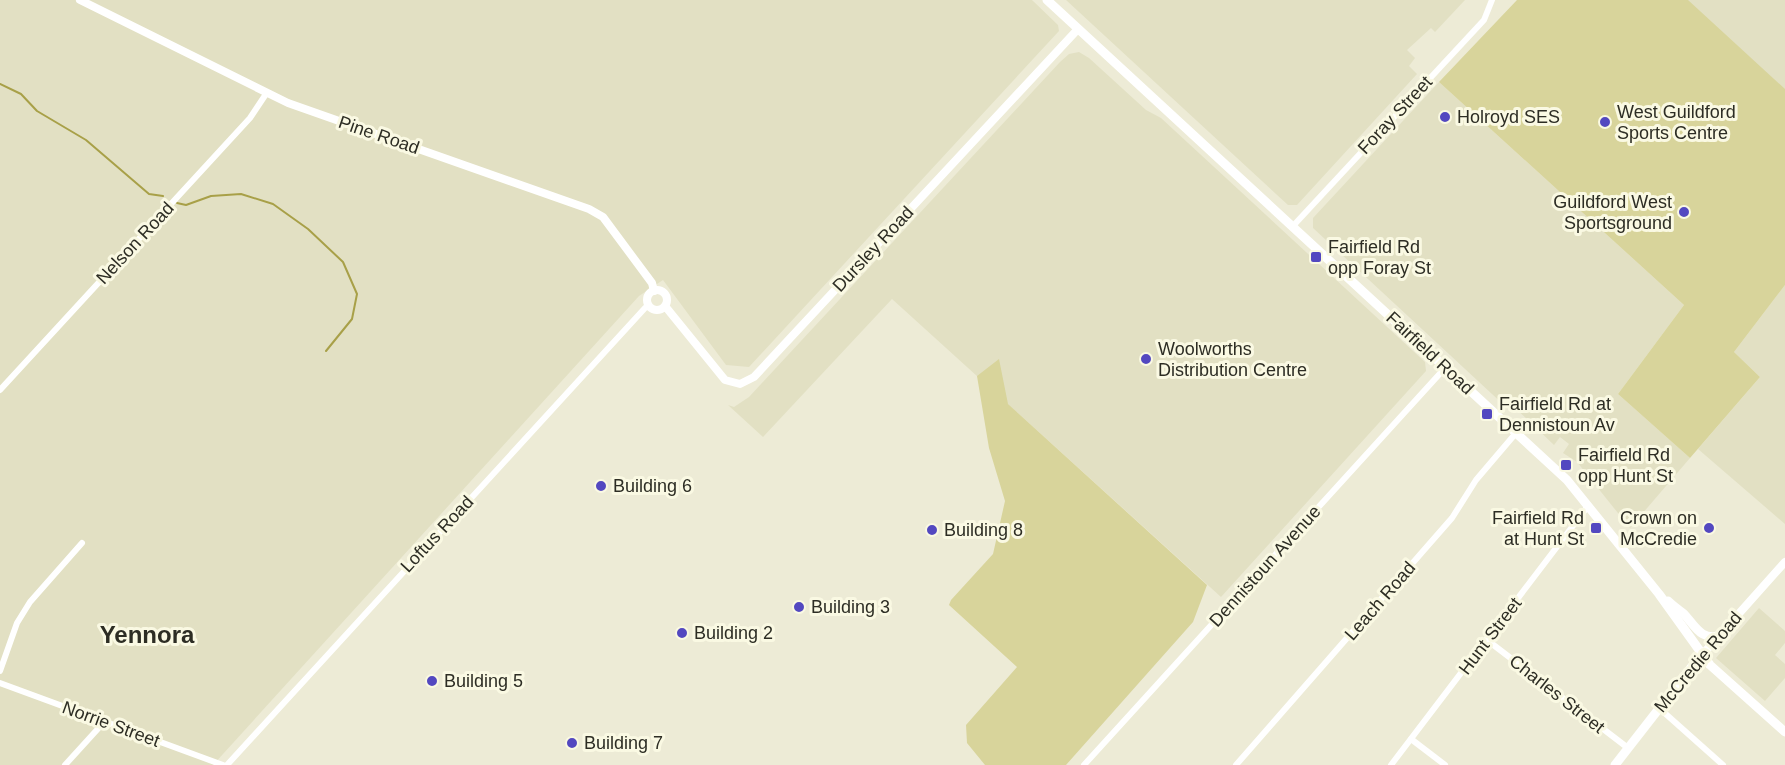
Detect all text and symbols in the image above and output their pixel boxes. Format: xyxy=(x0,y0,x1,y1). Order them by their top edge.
street label: Foray Street xyxy=(1354,72,1436,158)
place label: West Guildford Sports Centre xyxy=(1617,102,1736,143)
place label: Holroyd SES xyxy=(1457,107,1560,127)
marker: Holroyd SES xyxy=(1438,110,1452,124)
street label: Pine Road xyxy=(336,112,422,158)
marker: West Guildford Sports Centre xyxy=(1598,115,1612,129)
place label: Guildford West Sportsground xyxy=(1553,192,1672,233)
street label: Nelson Road xyxy=(92,198,178,288)
street label: Dursley Road xyxy=(829,202,917,296)
marker: Guildford West Sportsground xyxy=(1677,205,1691,219)
place label: Fairfield Rd opp Foray St xyxy=(1328,237,1431,278)
marker: Fairfield Rd opp Foray St xyxy=(1309,250,1323,264)
street label: Fairfield Road xyxy=(1382,307,1478,399)
place label: Woolworths Distribution Centre xyxy=(1158,339,1307,380)
marker: Woolworths Distribution Centre xyxy=(1139,352,1153,366)
place label: Fairfield Rd at Dennistoun Av xyxy=(1499,394,1615,435)
marker: Fairfield Rd at Dennistoun Av xyxy=(1480,407,1494,421)
place label: Fairfield Rd opp Hunt St xyxy=(1578,445,1673,486)
marker: Fairfield Rd opp Hunt St xyxy=(1559,458,1573,472)
place label: Building 6 xyxy=(613,476,692,496)
marker: Building 6 xyxy=(594,479,608,493)
street label: Loftus Road xyxy=(397,492,477,576)
street label: Dennistoun Avenue xyxy=(1205,501,1325,631)
place label: Fairfield Rd at Hunt St xyxy=(1492,508,1584,549)
place label: Crown on McCredie xyxy=(1620,508,1697,549)
place label: Building 8 xyxy=(944,520,1023,540)
marker: Fairfield Rd at Hunt St xyxy=(1589,521,1603,535)
marker: Crown on McCredie xyxy=(1702,521,1716,535)
marker: Building 8 xyxy=(925,523,939,537)
street label: Leach Road xyxy=(1341,558,1419,644)
street label: Hunt Street xyxy=(1455,594,1525,678)
place label: Building 3 xyxy=(811,597,890,617)
marker: Building 3 xyxy=(792,600,806,614)
street label: McCredie Road xyxy=(1650,608,1746,716)
district label: Yennora xyxy=(100,621,195,648)
place label: Building 2 xyxy=(694,623,773,643)
marker: Building 2 xyxy=(675,626,689,640)
street label: Charles Street xyxy=(1506,651,1608,737)
place label: Building 5 xyxy=(444,671,523,691)
marker: Building 5 xyxy=(425,674,439,688)
street label: Norrie Street xyxy=(60,697,162,751)
place label: Building 7 xyxy=(584,733,663,753)
marker: Building 7 xyxy=(565,736,579,750)

